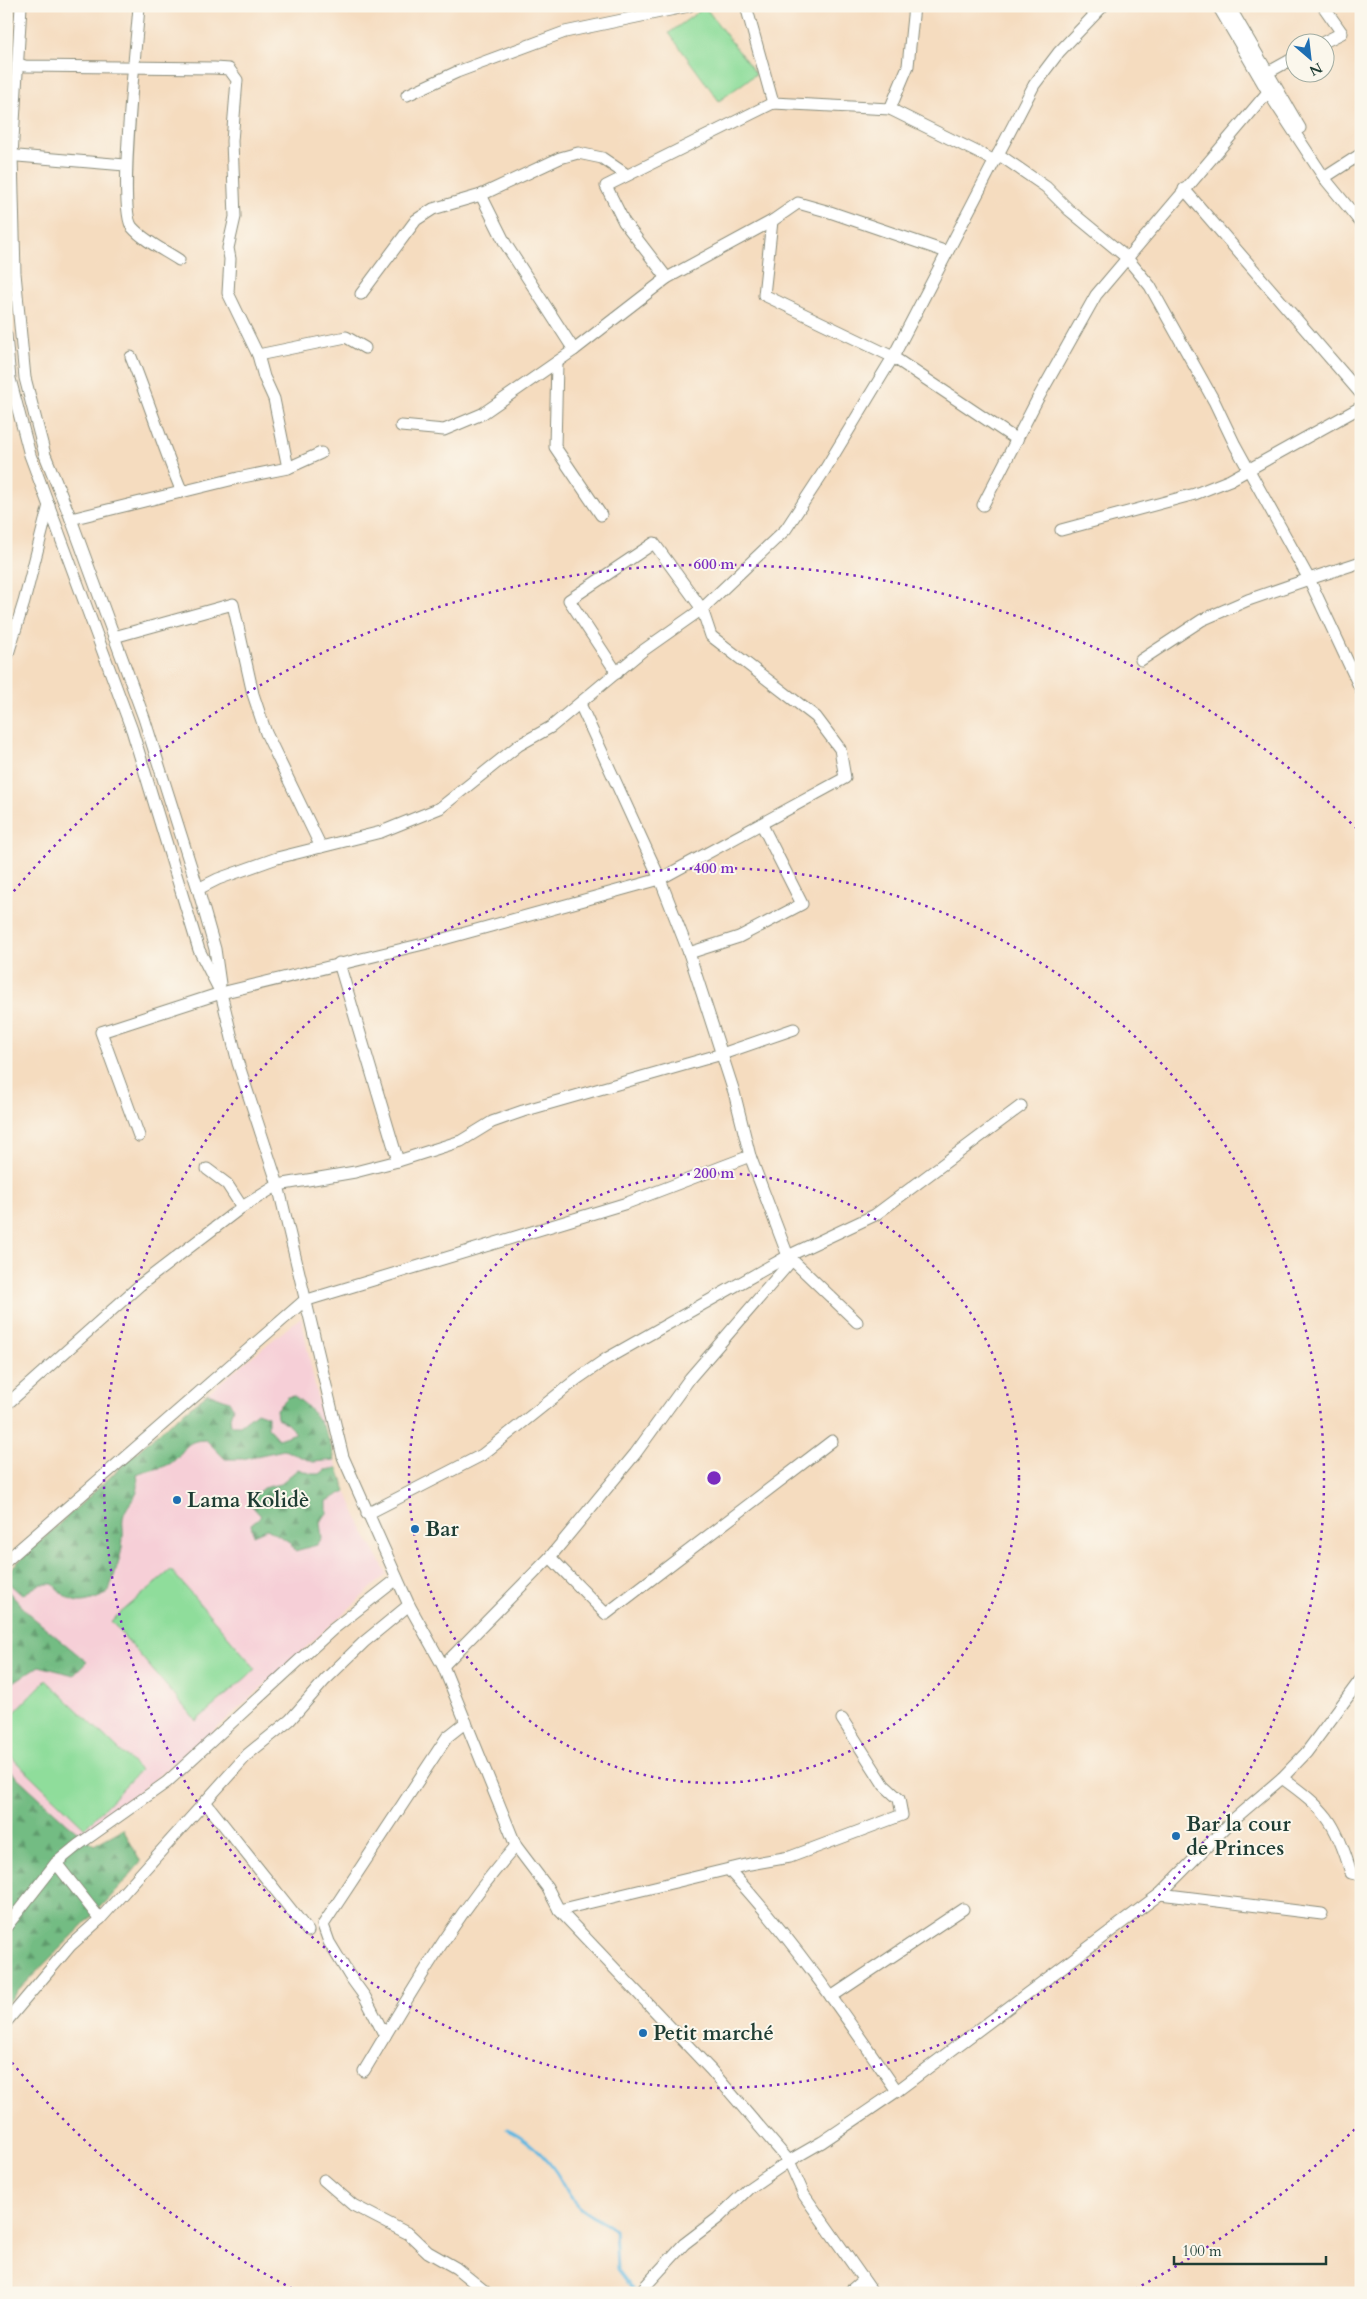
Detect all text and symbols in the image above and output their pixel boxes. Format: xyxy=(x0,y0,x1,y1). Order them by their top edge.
north arrow xyxy=(1284,32,1334,82)
text: N xyxy=(1306,58,1326,80)
text: 600 m xyxy=(694,554,735,574)
text: 400 m xyxy=(694,858,735,878)
text: 200 m xyxy=(694,1163,735,1183)
centre of rings xyxy=(705,1469,723,1487)
place label: Lama Kolidè xyxy=(187,1486,309,1515)
marker: Lama Kolidè xyxy=(171,1494,183,1506)
place label: Bar xyxy=(425,1515,460,1544)
marker: Bar xyxy=(409,1523,421,1535)
place label: Bar la cour de Princes xyxy=(1186,1810,1292,1863)
marker: Bar la cour de Princes xyxy=(1170,1830,1182,1842)
place label: Petit marché xyxy=(653,2019,774,2048)
marker: Petit marché xyxy=(637,2027,649,2039)
scale bar xyxy=(1174,2234,1327,2266)
text: 100 m xyxy=(1182,2241,1222,2261)

